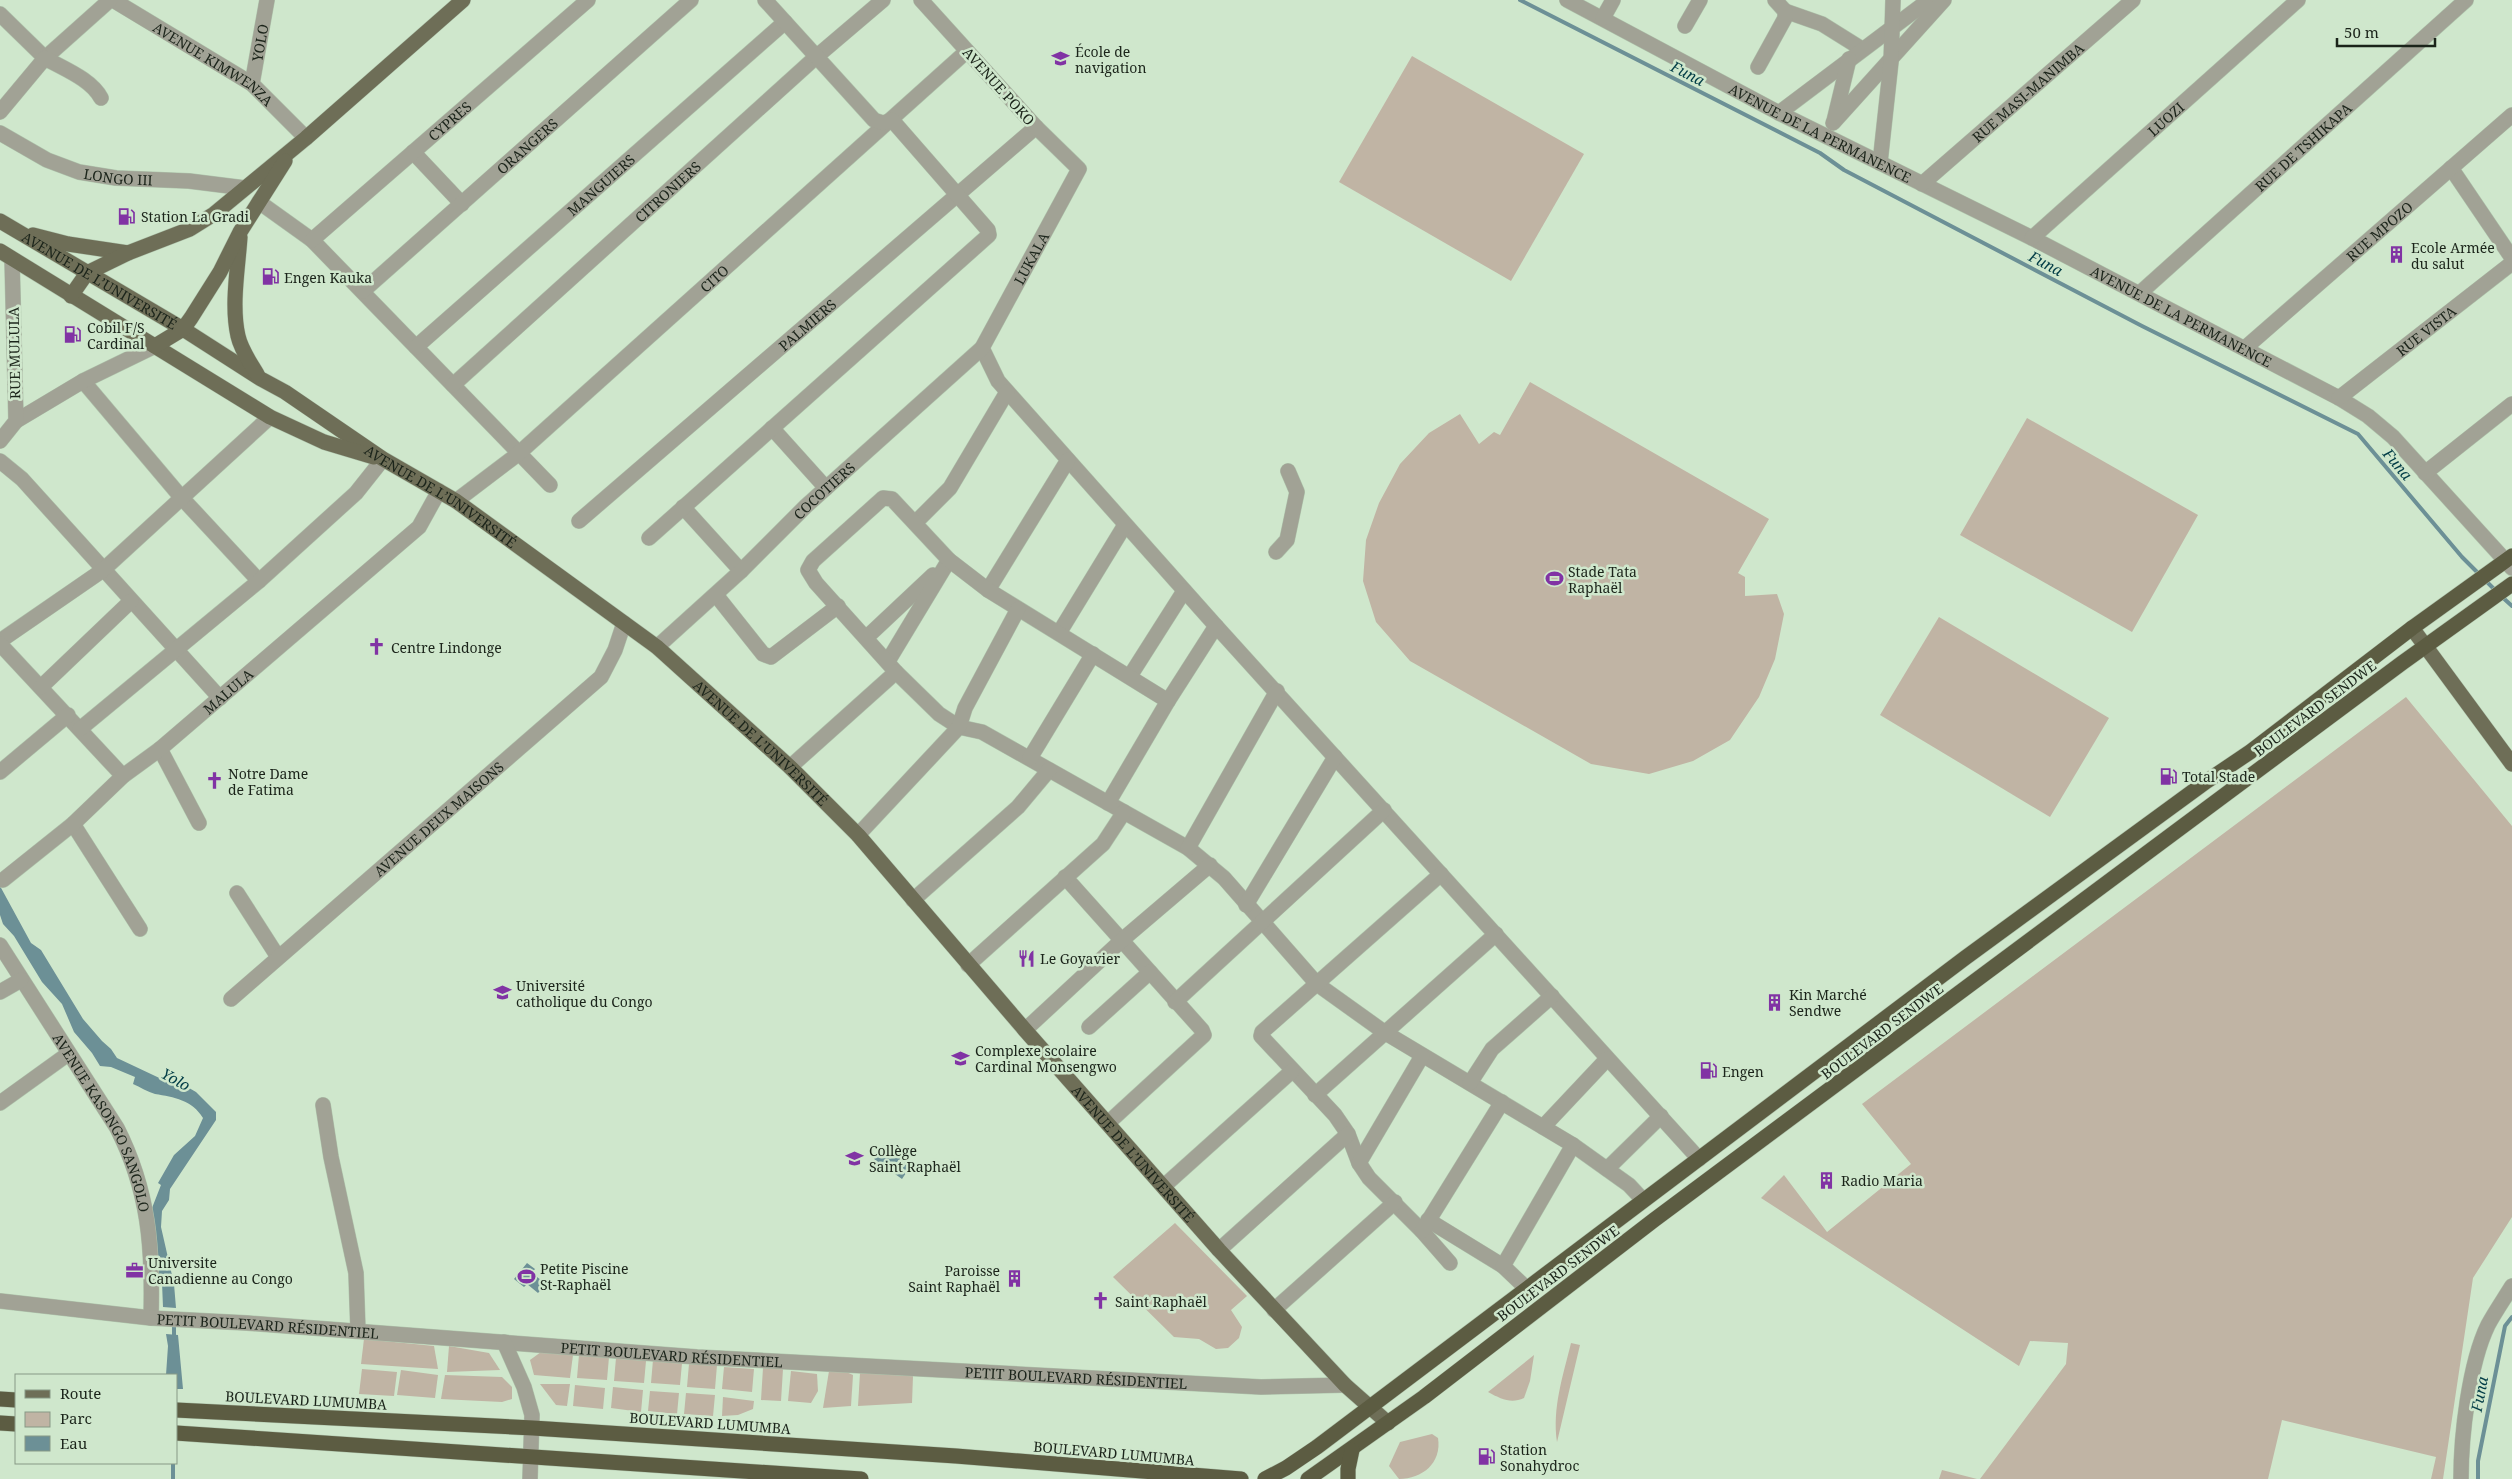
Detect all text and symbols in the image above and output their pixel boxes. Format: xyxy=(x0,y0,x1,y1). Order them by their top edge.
scale bar xyxy=(2337,15,2434,47)
street label: AVENUE KIMWENZA xyxy=(150,17,278,110)
street label: YOLO xyxy=(247,22,272,64)
text: 50 m xyxy=(2344,22,2379,42)
street label: RUE MASI-MANIMBA xyxy=(1968,38,2087,146)
place label: École de navigation xyxy=(1075,42,1146,77)
street label: AVENUE POKO xyxy=(959,43,1039,129)
school or university icon: École de navigation xyxy=(1051,49,1071,69)
water label: Funa xyxy=(1667,56,1709,90)
street label: AVENUE DE LA PERMANENCE xyxy=(1726,79,1915,187)
street label: CYPRES xyxy=(424,97,475,145)
street label: LUOZI xyxy=(2143,97,2188,140)
street label: RUE DE TSHIKAPA xyxy=(2250,98,2355,195)
street label: ORANGERS xyxy=(492,113,561,178)
street label: MANGUIERS xyxy=(563,149,639,219)
street label: CITRONIERS xyxy=(630,156,705,226)
street label: LONGO III xyxy=(82,163,153,189)
street label: RUE MPOZO xyxy=(2342,197,2416,265)
fuel station icon: Station La Gradi xyxy=(117,206,137,226)
place label: Station La Gradi xyxy=(141,207,250,226)
street label: AVENUE DE L’UNIVERSITÉ xyxy=(19,227,181,333)
street label: LUKALA xyxy=(1009,228,1053,288)
place label: Ecole Armée du salut xyxy=(2411,238,2495,273)
water label: Funa xyxy=(2025,245,2067,280)
building icon: Ecole Armée du salut xyxy=(2387,245,2407,265)
street label: CITO xyxy=(695,260,732,296)
street label: AVENUE DE LA PERMANENCE xyxy=(2088,261,2276,371)
fuel station icon: Engen Kauka xyxy=(260,267,280,287)
place label: Engen Kauka xyxy=(284,268,372,287)
street label: PALMIERS xyxy=(774,294,840,355)
street label: RUE VISTA xyxy=(2392,301,2460,360)
street label: RUE MULULA xyxy=(4,307,24,399)
place label: Cobil F/S Cardinal xyxy=(87,318,145,353)
fuel station icon: Cobil F/S Cardinal xyxy=(63,325,83,345)
street label: AVENUE DE L’UNIVERSITÉ xyxy=(361,440,521,552)
water label: Funa xyxy=(2378,443,2417,484)
street label: COCOTIERS xyxy=(789,457,859,523)
place label: Stade Tata Raphaël xyxy=(1568,562,1637,597)
sports icon: Stade Tata Raphaël xyxy=(1544,569,1564,589)
church icon: Centre Lindonge xyxy=(367,637,387,657)
place label: Centre Lindonge xyxy=(391,638,502,657)
street label: BOULEVARD SENDWE xyxy=(2250,656,2380,760)
street label: MALULA xyxy=(199,664,257,718)
street label: AVENUE DE L’UNIVERSITÉ xyxy=(690,675,833,810)
street label: AVENUE DEUX MAISONS xyxy=(369,757,507,880)
place label: Notre Dame de Fatima xyxy=(228,764,308,799)
fuel station icon: Total Stade xyxy=(2158,766,2178,786)
place label: Total Stade xyxy=(2182,767,2255,786)
church icon: Notre Dame de Fatima xyxy=(204,771,224,791)
restaurant icon: Le Goyavier xyxy=(1016,948,1036,968)
place label: Le Goyavier xyxy=(1040,949,1121,968)
place label: Université catholique du Congo xyxy=(516,976,653,1011)
street label: BOULEVARD SENDWE xyxy=(1817,979,1947,1083)
school or university icon: Université catholique du Congo xyxy=(492,983,512,1003)
place label: Kin Marché Sendwe xyxy=(1789,985,1867,1020)
building icon: Kin Marché Sendwe xyxy=(1765,992,1785,1012)
street label: AVENUE KASONGO SANGOLO xyxy=(49,1029,155,1214)
place label: Complexe scolaire Cardinal Monsengwo xyxy=(975,1041,1117,1076)
school or university icon: Complexe scolaire Cardinal Monsengwo xyxy=(951,1048,971,1068)
fuel station icon: Engen xyxy=(1698,1061,1718,1081)
place label: Engen xyxy=(1722,1062,1764,1081)
water label: Yolo xyxy=(158,1063,194,1095)
street label: AVENUE DE L’UNIVERSITÉ xyxy=(1068,1080,1199,1226)
place label: Collège Saint Raphaël xyxy=(869,1141,961,1176)
school or university icon: Collège Saint Raphaël xyxy=(845,1148,865,1168)
building icon: Radio Maria xyxy=(1817,1170,1837,1190)
place label: Radio Maria xyxy=(1841,1171,1923,1190)
street label: BOULEVARD SENDWE xyxy=(1493,1221,1623,1325)
place label: Universite Canadienne au Congo xyxy=(148,1253,293,1288)
place label: Petite Piscine St-Raphaël xyxy=(540,1259,629,1294)
office icon: Universite Canadienne au Congo xyxy=(124,1260,144,1280)
place label: Paroisse Saint Raphaël xyxy=(908,1261,1001,1296)
sports icon: Petite Piscine St-Raphaël xyxy=(516,1266,536,1286)
building icon: Paroisse Saint Raphaël xyxy=(1004,1268,1024,1288)
church icon: Saint Raphaël xyxy=(1091,1291,1111,1311)
place label: Saint Raphaël xyxy=(1115,1292,1207,1311)
street label: PETIT BOULEVARD RÉSIDENTIEL xyxy=(156,1309,380,1342)
street label: PETIT BOULEVARD RÉSIDENTIEL xyxy=(560,1337,784,1371)
street label: PETIT BOULEVARD RÉSIDENTIEL xyxy=(964,1362,1188,1393)
legend xyxy=(15,1374,178,1464)
water label: Funa xyxy=(2466,1374,2492,1414)
text: Route xyxy=(60,1383,101,1403)
street label: BOULEVARD LUMUMBA xyxy=(225,1386,387,1414)
text: Parc xyxy=(60,1408,92,1428)
street label: BOULEVARD LUMUMBA xyxy=(629,1408,791,1438)
text: Eau xyxy=(60,1433,88,1453)
street label: BOULEVARD LUMUMBA xyxy=(1033,1436,1196,1470)
place label: Station Sonahydroc xyxy=(1500,1440,1579,1475)
fuel station icon: Station Sonahydroc xyxy=(1476,1447,1496,1467)

